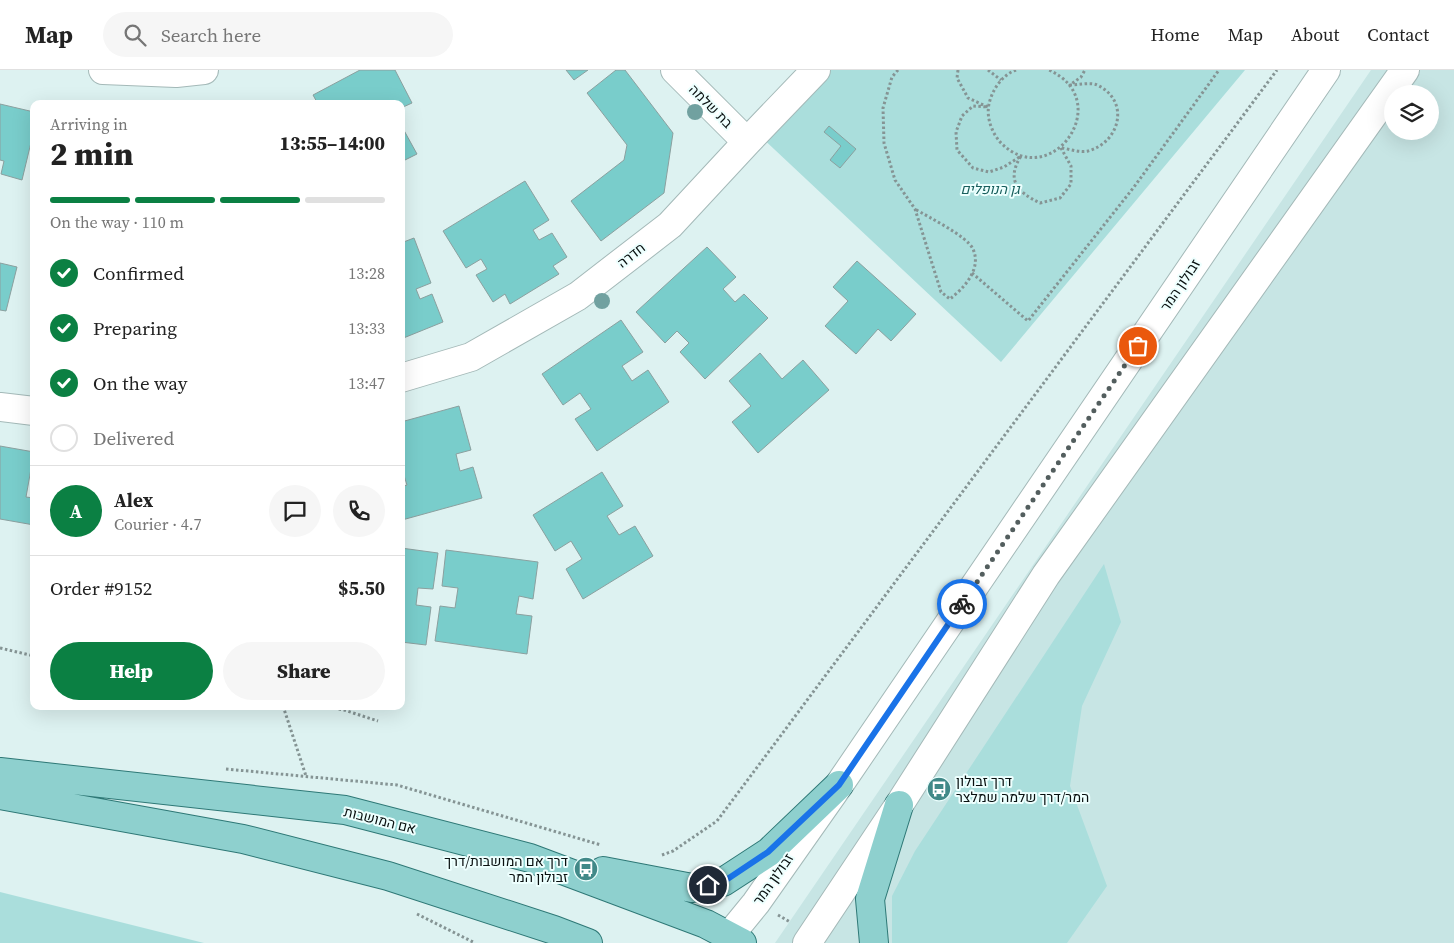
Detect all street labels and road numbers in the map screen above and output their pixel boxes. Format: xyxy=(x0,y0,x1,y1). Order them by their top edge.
street label: בת שלמה xyxy=(685,80,738,133)
street label: חדרה xyxy=(613,238,649,272)
street label: זבולון המר xyxy=(1155,255,1205,315)
street label: אם המושבות xyxy=(342,801,418,839)
street label: זבולון המר xyxy=(748,849,798,909)

